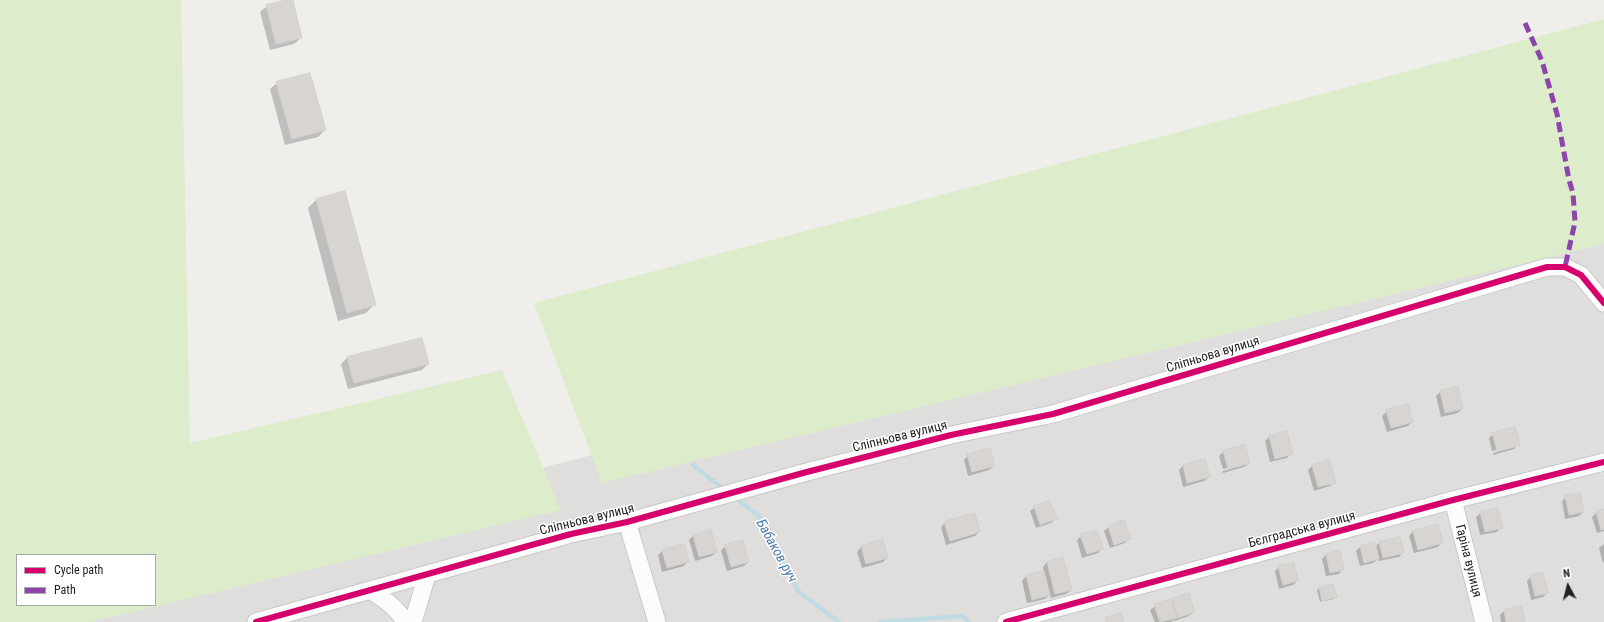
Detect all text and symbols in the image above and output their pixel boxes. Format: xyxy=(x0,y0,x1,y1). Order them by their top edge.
street label: Сліпньова вулиця xyxy=(1164,333,1262,377)
street label: Сліпньова вулиця xyxy=(851,418,949,456)
street label: Сліпньова вулиця xyxy=(538,501,636,539)
street label: Бєлградська вулиця xyxy=(1247,508,1357,552)
water label: Бабаков.руч xyxy=(752,517,800,585)
street label: Гаріна вулиця xyxy=(1451,523,1485,599)
legend xyxy=(16,554,156,606)
text: Cycle path xyxy=(54,563,103,577)
north arrow xyxy=(1548,566,1588,606)
text: N xyxy=(1562,567,1571,580)
text: Path xyxy=(54,583,76,597)

